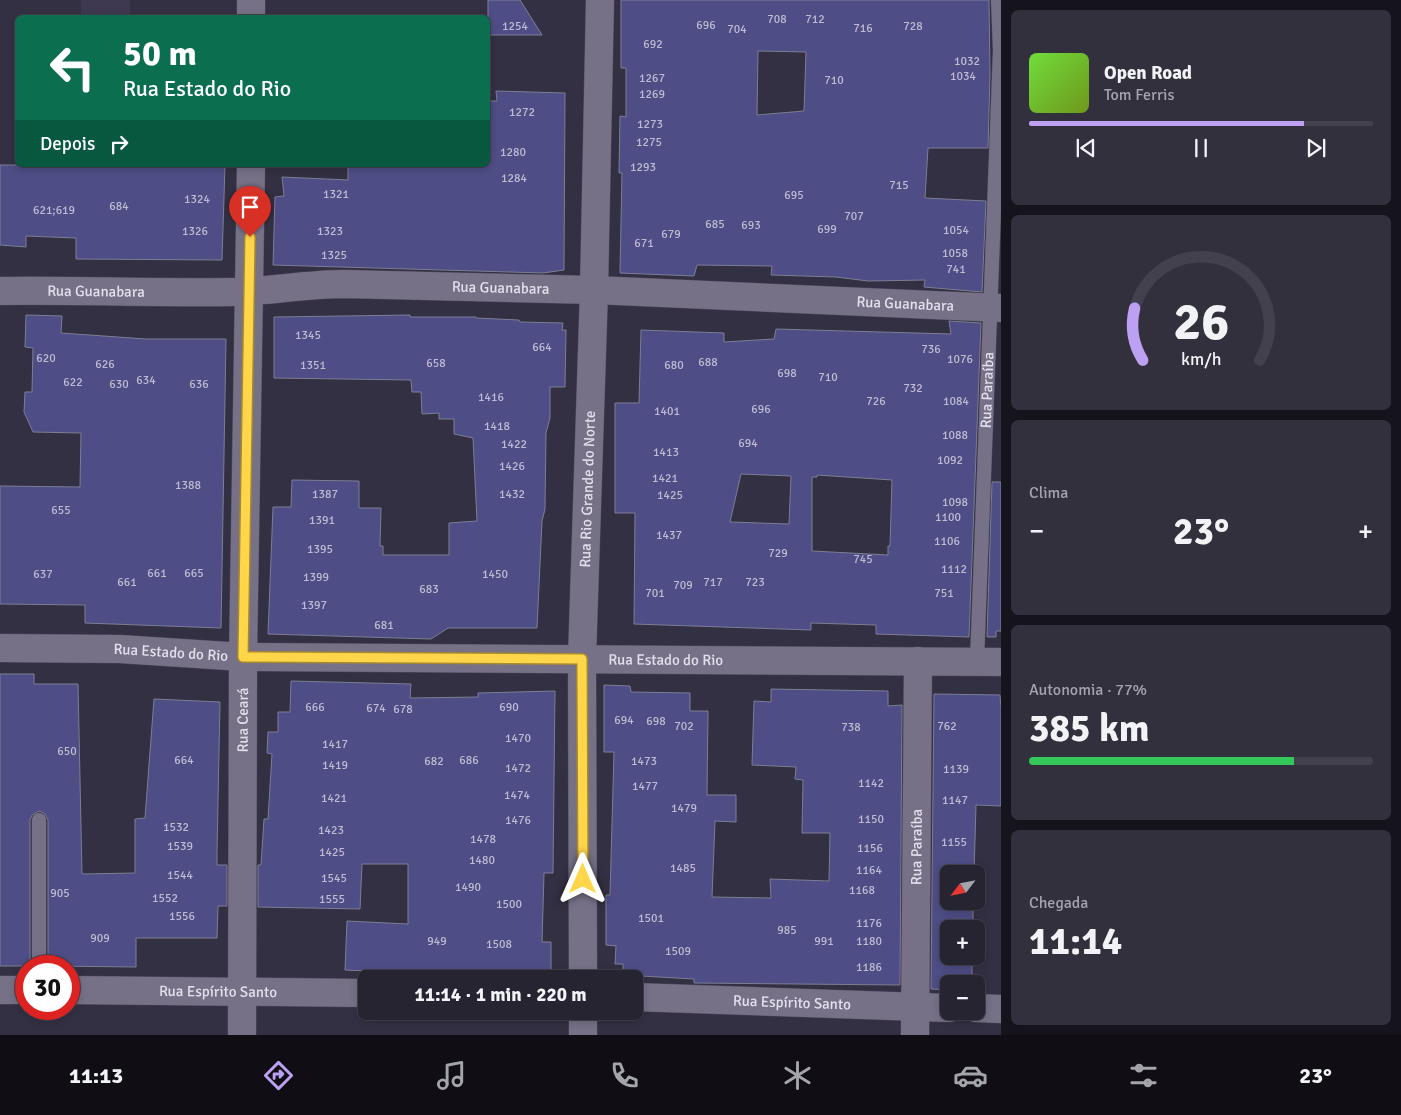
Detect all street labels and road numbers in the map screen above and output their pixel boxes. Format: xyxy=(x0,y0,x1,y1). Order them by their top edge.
street label: Rua Guanabara xyxy=(452,278,550,298)
street label: Rua Guanabara xyxy=(47,282,145,301)
street label: Rua Guanabara xyxy=(856,293,954,315)
street label: Rua Paraíba xyxy=(977,352,998,429)
street label: Rua Rio Grande do Norte xyxy=(576,410,599,568)
street label: Rua Estado do Rio xyxy=(114,640,229,665)
street label: Rua Estado do Rio xyxy=(608,650,723,669)
street label: Rua Ceará xyxy=(234,688,252,752)
street label: Rua Paraíba xyxy=(907,809,926,885)
street label: Rua Espírito Santo xyxy=(159,982,277,1001)
street label: Rua Espírito Santo xyxy=(733,991,851,1014)

